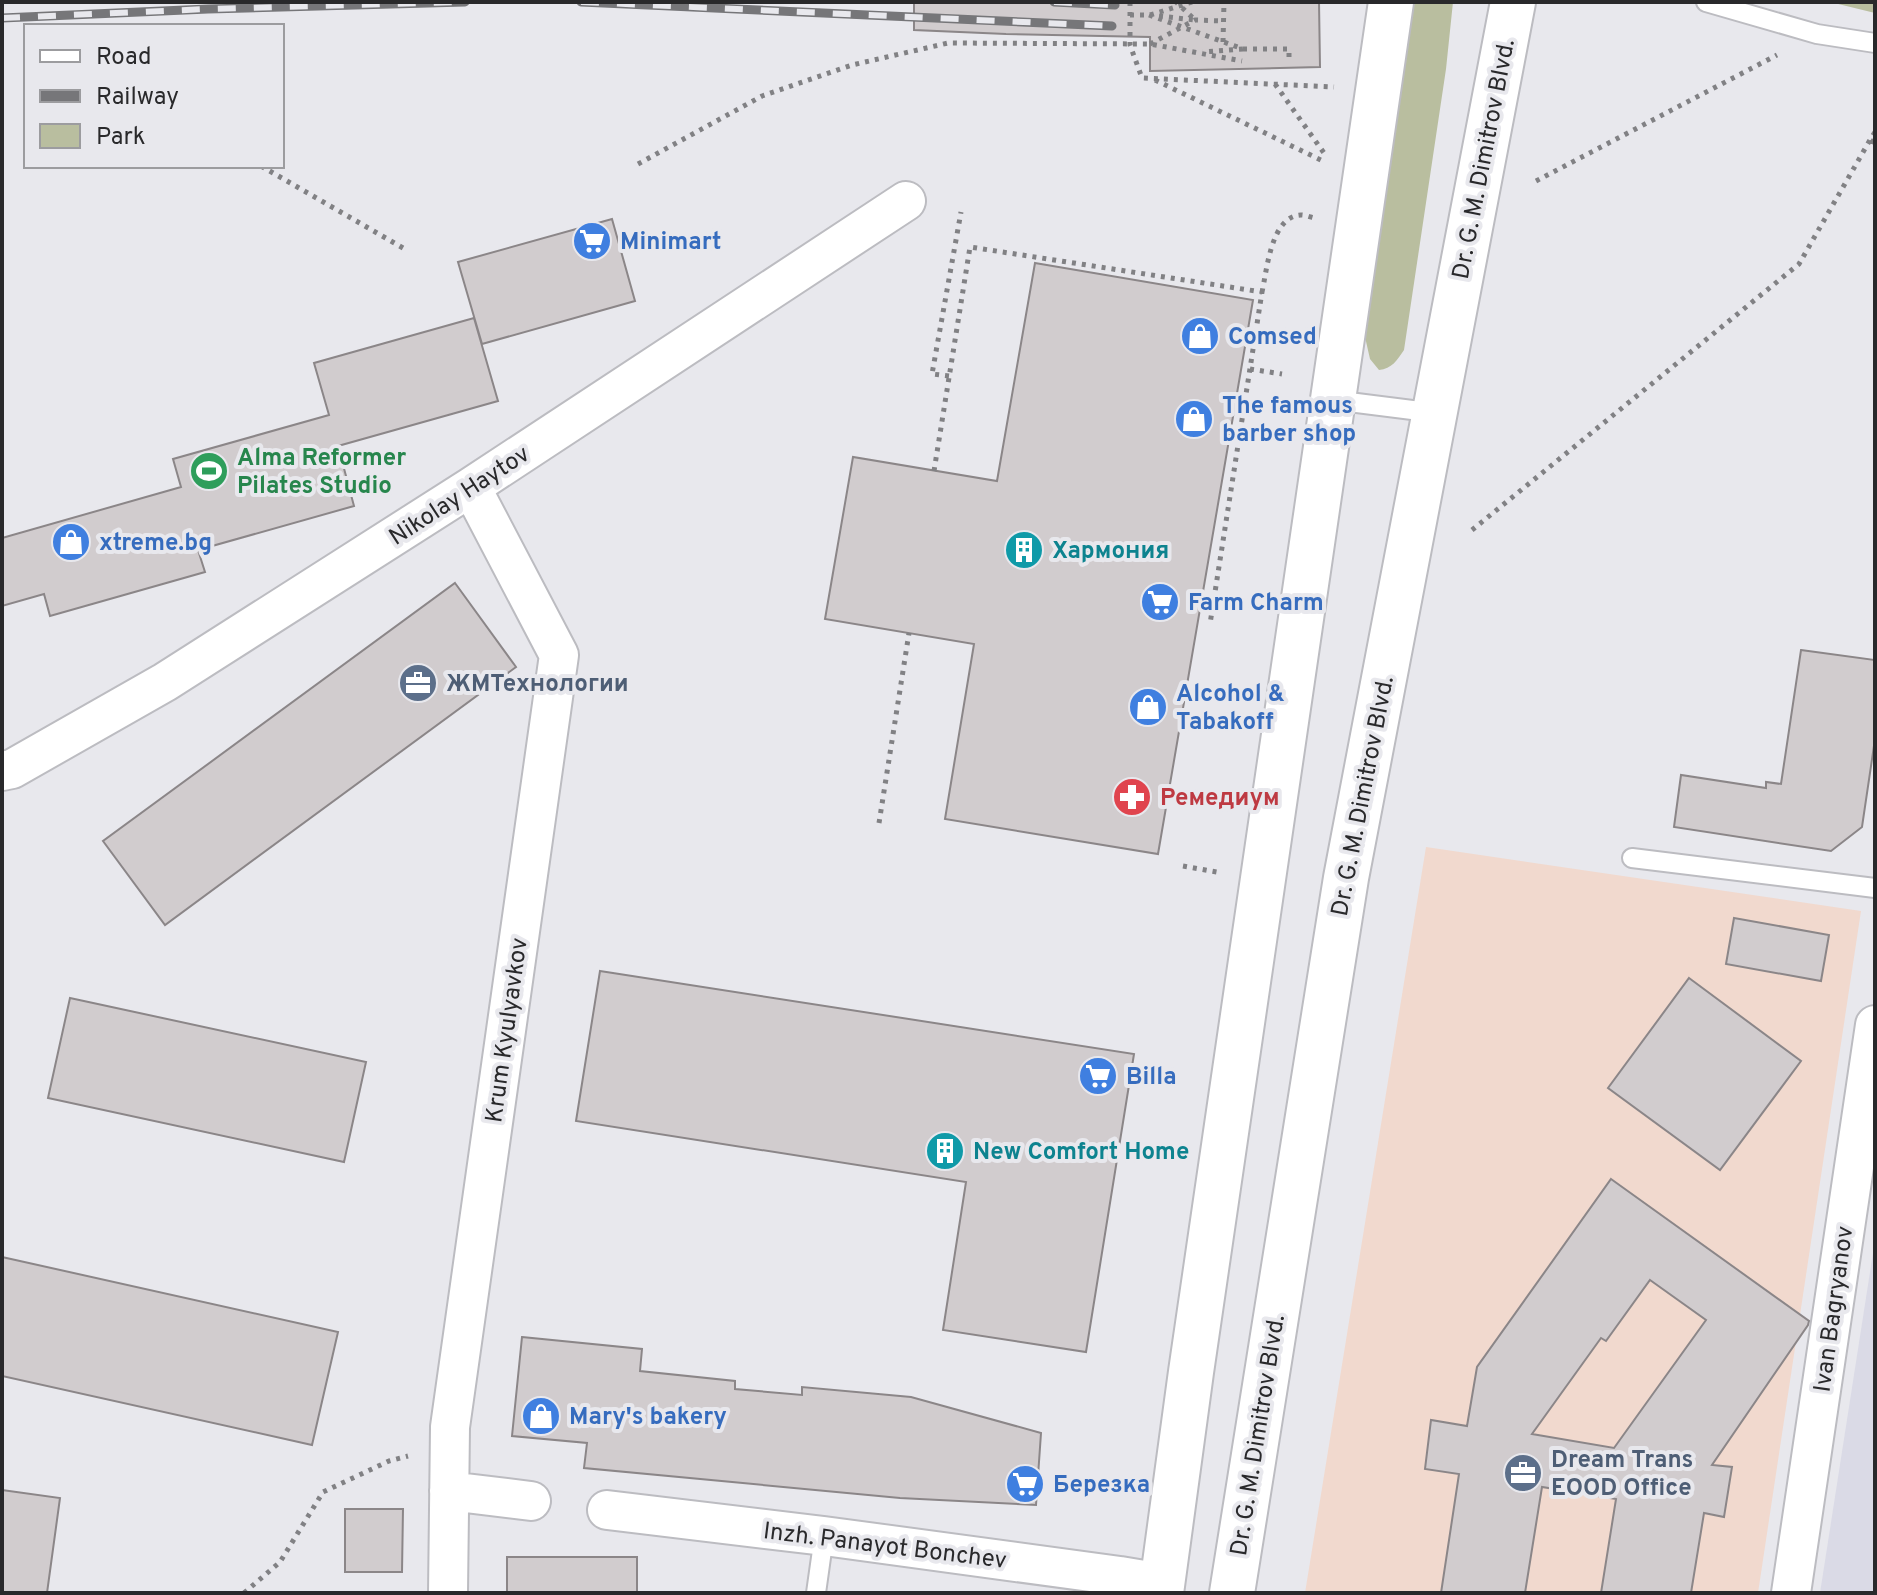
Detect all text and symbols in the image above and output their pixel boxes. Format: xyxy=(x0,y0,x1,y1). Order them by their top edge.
legend xyxy=(24,24,284,168)
street label: Dr. G. M. Dimitrov Blvd. xyxy=(1447,37,1523,282)
text: Road xyxy=(96,43,152,73)
text: Railway xyxy=(96,83,179,113)
text: Park xyxy=(96,123,146,153)
supermarket icon: Minimart xyxy=(571,220,613,262)
place label: Minimart xyxy=(620,228,721,258)
shop icon: Comsed xyxy=(1179,315,1221,357)
place label: Comsed xyxy=(1228,323,1317,353)
place label: The famous barber shop xyxy=(1222,392,1356,450)
shop icon: The famous barber shop xyxy=(1173,398,1215,440)
street label: Nikolay Haytov xyxy=(384,440,536,553)
place label: Alma Reformer Pilates Studio xyxy=(237,444,406,502)
sports icon: Alma Reformer Pilates Studio xyxy=(188,450,230,492)
shop icon: xtreme.bg xyxy=(50,521,92,563)
place label: xtreme.bg xyxy=(99,529,212,559)
building icon: Хармония xyxy=(1003,529,1045,571)
place label: Хармония xyxy=(1052,537,1169,567)
supermarket icon: Farm Charm xyxy=(1139,581,1181,623)
place label: Farm Charm xyxy=(1188,589,1324,619)
office icon: ЖМТехнологии xyxy=(397,662,439,704)
place label: ЖМТехнологии xyxy=(446,670,629,700)
street label: Dr. G. M. Dimitrov Blvd. xyxy=(1326,674,1402,919)
place label: Alcohol & Tabakoff xyxy=(1176,680,1285,738)
shop icon: Alcohol & Tabakoff xyxy=(1127,686,1169,728)
pharmacy icon: Ремедиум xyxy=(1111,776,1153,818)
place label: Ремедиум xyxy=(1160,784,1280,814)
street label: Krum Kyulyavkov xyxy=(480,936,536,1125)
supermarket icon: Billa xyxy=(1077,1055,1119,1097)
place label: Billa xyxy=(1126,1063,1177,1093)
building icon: New Comfort Home xyxy=(924,1130,966,1172)
place label: New Comfort Home xyxy=(973,1138,1189,1168)
street label: Ivan Bagryanov xyxy=(1808,1224,1861,1394)
street label: Dr. G. M. Dimitrov Blvd. xyxy=(1225,1313,1293,1558)
shop icon: Mary's bakery xyxy=(520,1395,562,1437)
place label: Mary's bakery xyxy=(569,1403,727,1433)
place label: Dream Trans EOOD Office xyxy=(1551,1446,1693,1504)
office icon: Dream Trans EOOD Office xyxy=(1502,1452,1544,1494)
supermarket icon: Березка xyxy=(1004,1463,1046,1505)
place label: Березка xyxy=(1053,1471,1150,1501)
street label: Inzh. Panayot Bonchev xyxy=(761,1517,1008,1577)

